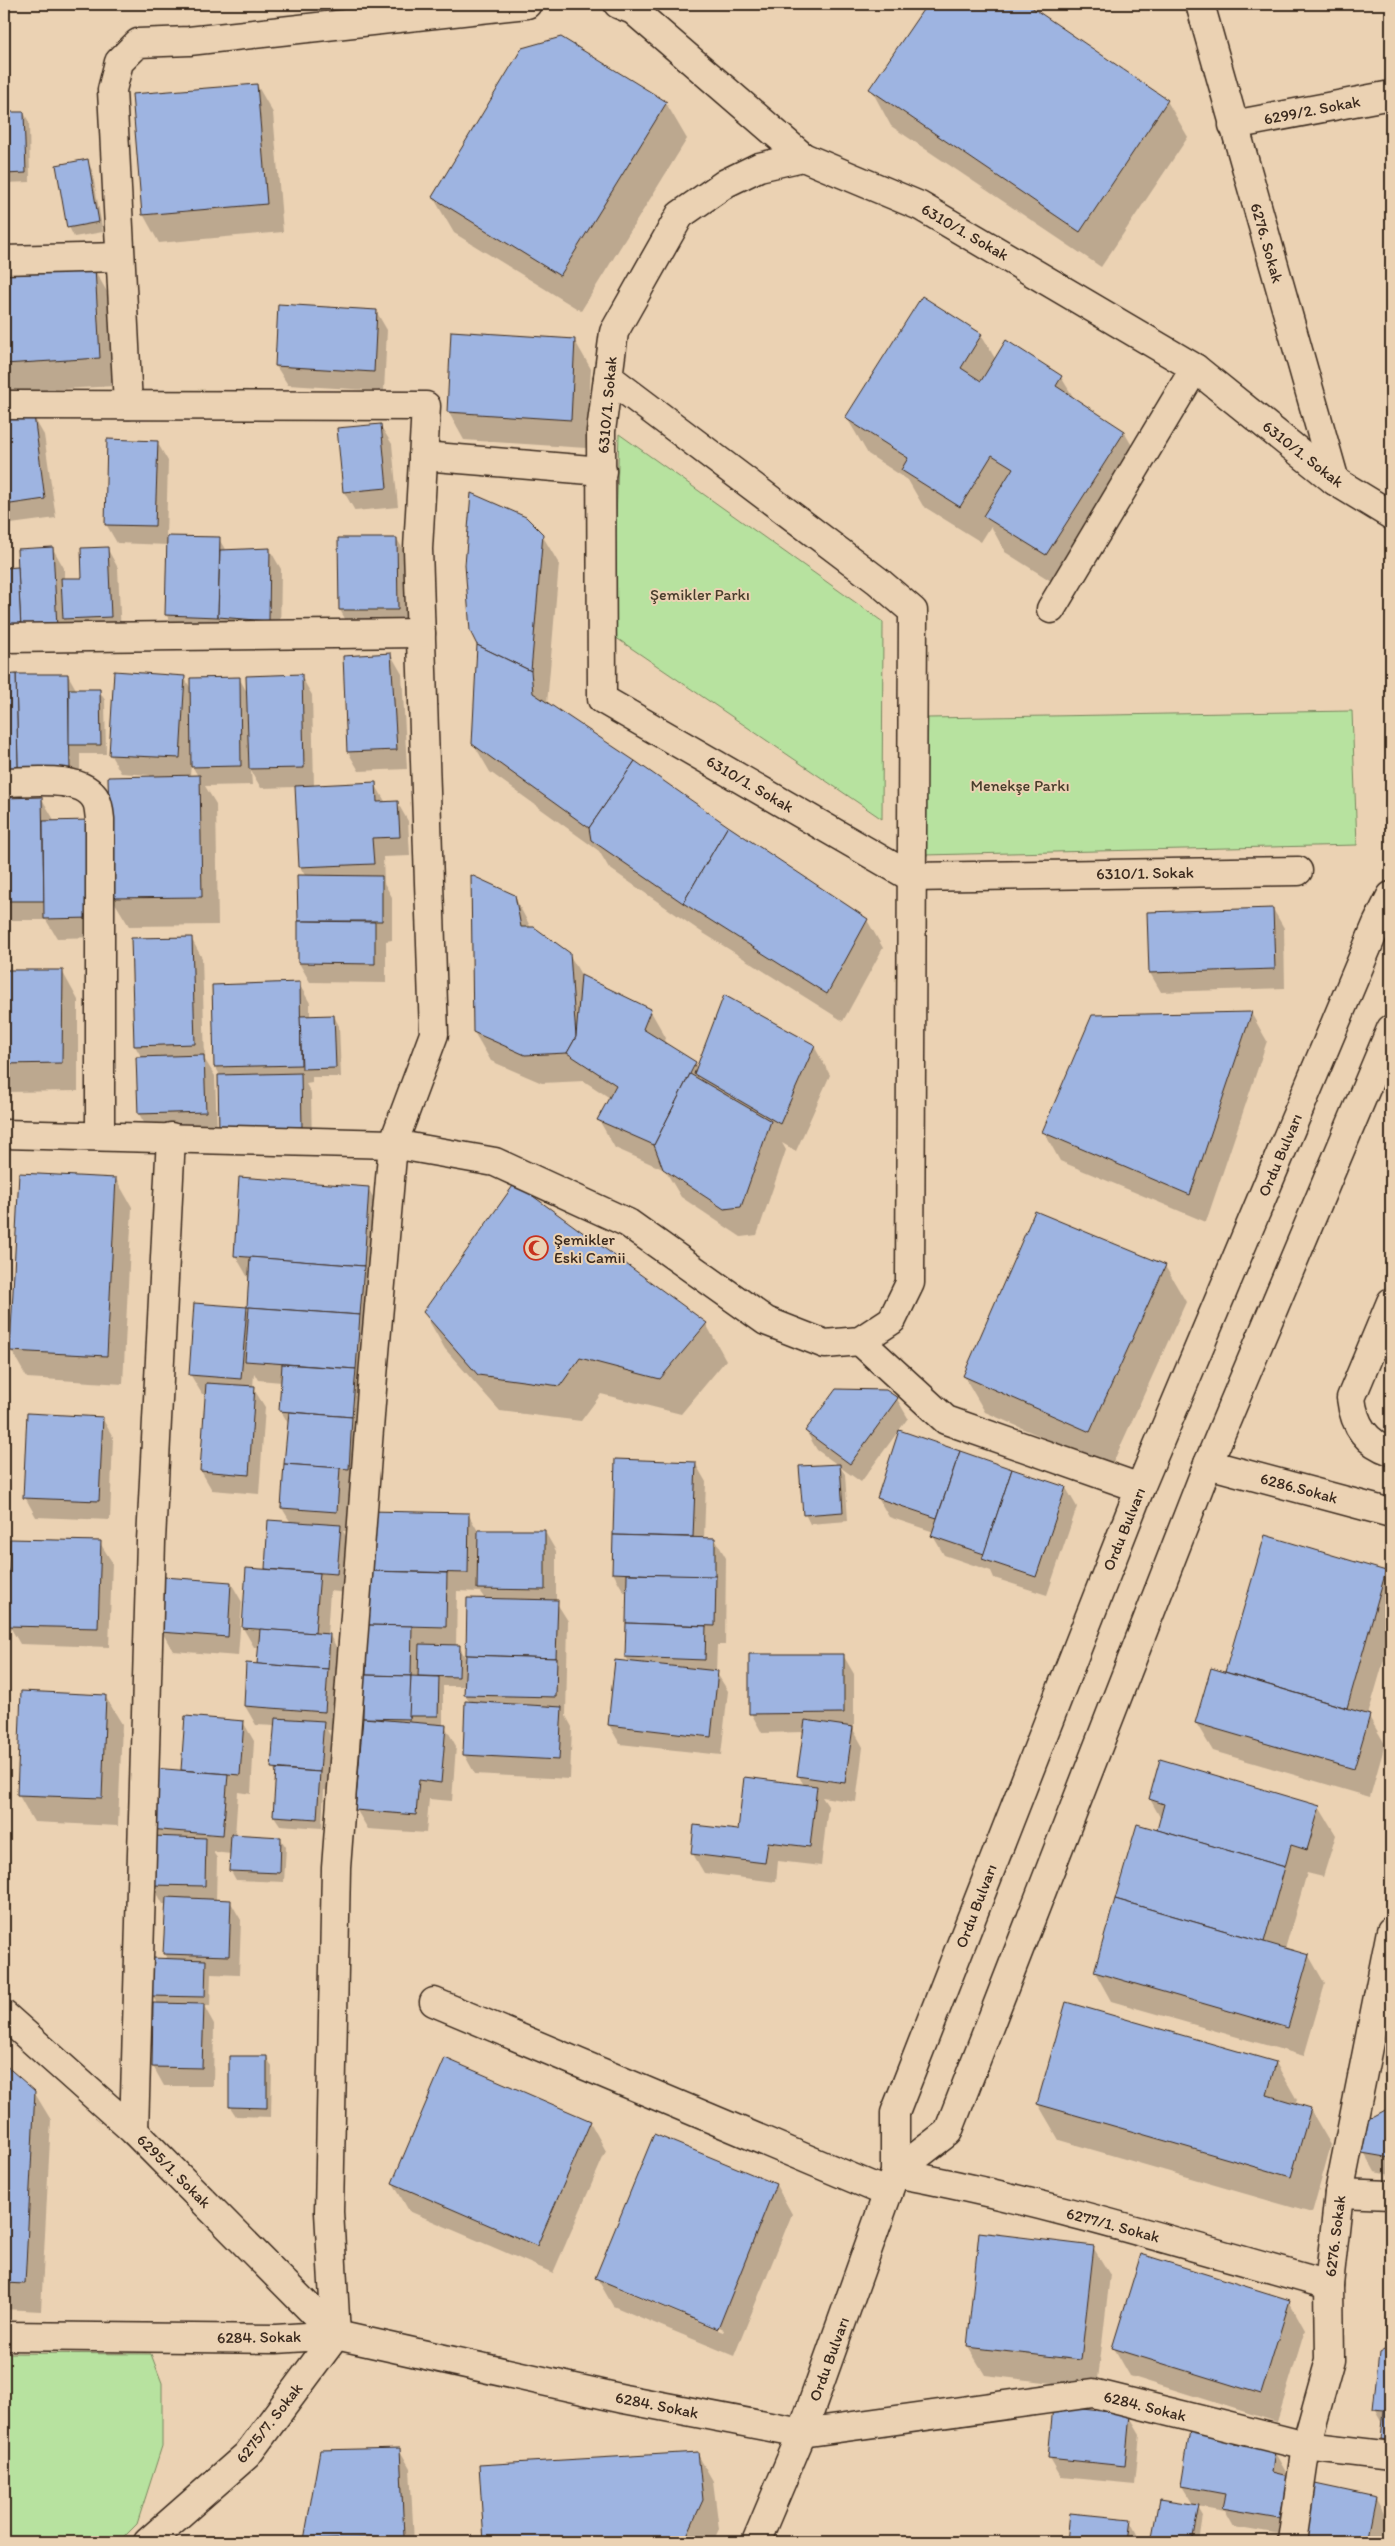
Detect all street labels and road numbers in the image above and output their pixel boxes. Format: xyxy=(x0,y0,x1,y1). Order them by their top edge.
street label: 6299/2. Sokak xyxy=(1262,91,1362,129)
street label: 6310/1. Sokak xyxy=(918,199,1012,265)
street label: 6276. Sokak xyxy=(1247,201,1287,285)
street label: 6310/1. Sokak xyxy=(593,356,621,454)
street label: 6310/1. Sokak xyxy=(1259,416,1347,492)
street label: 6310/1. Sokak xyxy=(703,751,797,817)
street label: 6310/1. Sokak xyxy=(1096,863,1194,883)
street label: Ordu Bulvarı xyxy=(1254,1111,1306,1199)
street label: 6286.Sokak xyxy=(1258,1469,1340,1507)
street label: Ordu Bulvarı xyxy=(1099,1484,1149,1574)
street label: Ordu Bulvarı xyxy=(951,1861,1001,1951)
street label: 6295/1. Sokak xyxy=(133,2130,215,2212)
street label: 6276. Sokak xyxy=(1321,2194,1349,2278)
street label: 6277/1. Sokak xyxy=(1064,2203,1162,2247)
street label: Ordu Bulvarı xyxy=(805,2314,853,2404)
street label: 6284. Sokak xyxy=(217,2327,301,2347)
street label: 6275/7. Sokak xyxy=(232,2379,306,2467)
street label: 6284. Sokak xyxy=(1102,2387,1188,2425)
street label: 6284. Sokak xyxy=(614,2388,700,2422)

